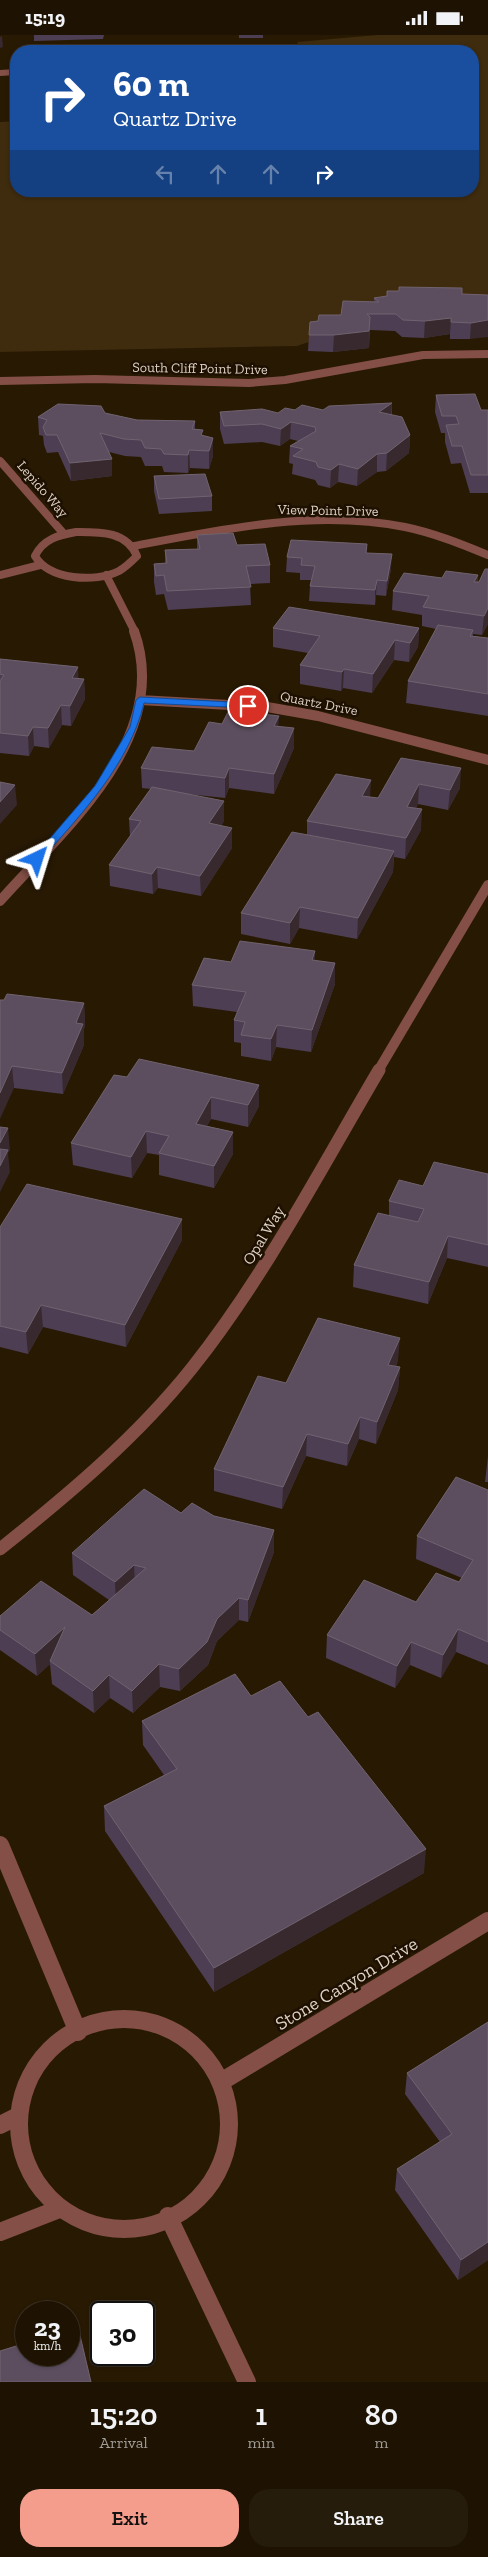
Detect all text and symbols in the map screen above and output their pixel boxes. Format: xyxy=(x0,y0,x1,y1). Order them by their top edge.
text: 15:19 xyxy=(25,6,65,29)
text: 60 m xyxy=(113,63,189,105)
icon: right xyxy=(30,65,95,130)
text: Quartz Drive xyxy=(113,105,237,132)
icon: left xyxy=(151,160,179,188)
icon: ahead xyxy=(204,160,232,188)
icon: ahead xyxy=(257,160,285,188)
icon: right xyxy=(310,160,338,188)
street label: South Cliff Point Drive xyxy=(132,359,268,378)
street label: Lepido Way xyxy=(13,458,72,522)
street label: View Point Drive xyxy=(276,501,379,520)
pin xyxy=(227,685,269,727)
street label: Quartz Drive xyxy=(279,688,360,719)
icon: arrive xyxy=(234,692,262,720)
position arrow xyxy=(10,832,62,884)
street label: Opal Way xyxy=(238,1202,289,1268)
street label: Stone Canyon Drive xyxy=(271,1932,422,2035)
speed limit sign: 30 xyxy=(90,2301,155,2366)
text: 23 xyxy=(34,2312,61,2342)
text: km/h xyxy=(34,2339,61,2353)
text: 15:20 xyxy=(90,2397,158,2433)
text: 1 xyxy=(255,2397,267,2433)
text: 80 xyxy=(365,2397,398,2433)
text: Arrival xyxy=(100,2433,148,2452)
text: min xyxy=(247,2433,275,2452)
text: m xyxy=(375,2433,388,2452)
button: Exit xyxy=(20,2489,239,2547)
button: Share xyxy=(249,2489,468,2547)

